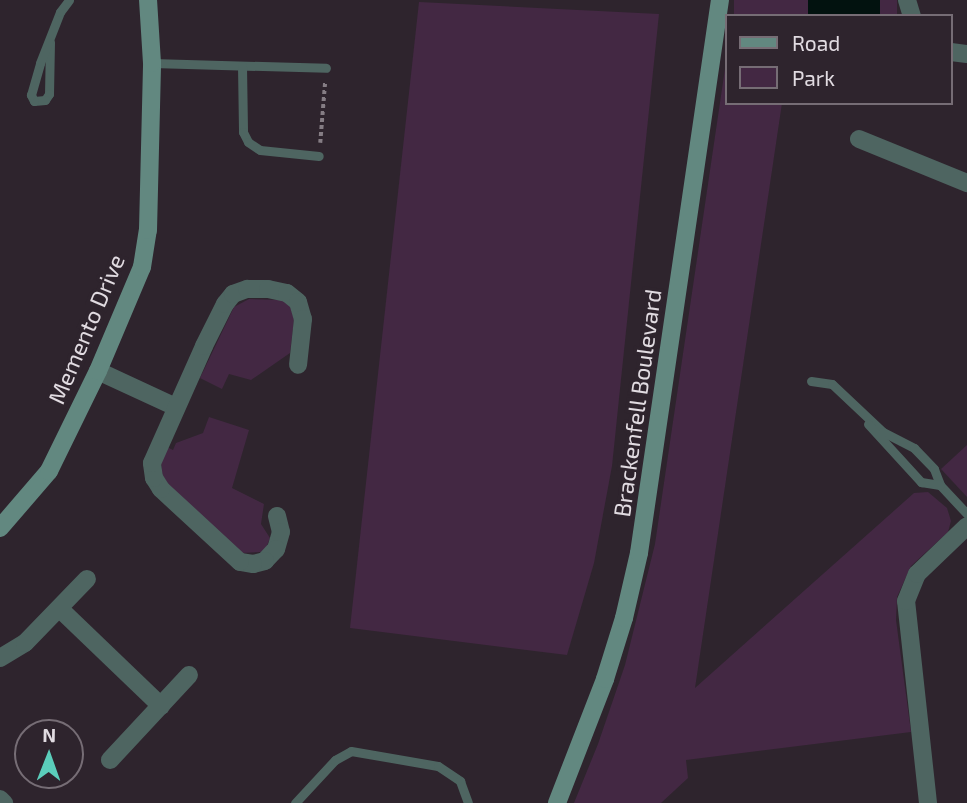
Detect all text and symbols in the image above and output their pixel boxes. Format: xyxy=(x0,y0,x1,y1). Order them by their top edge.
legend xyxy=(726,14,953,105)
text: Road xyxy=(792,30,840,55)
text: Park xyxy=(792,65,835,90)
street label: Memento Drive xyxy=(42,250,130,408)
street label: Brackenfell Boulevard xyxy=(607,287,667,519)
north arrow xyxy=(14,719,84,789)
text: N xyxy=(42,723,56,746)

